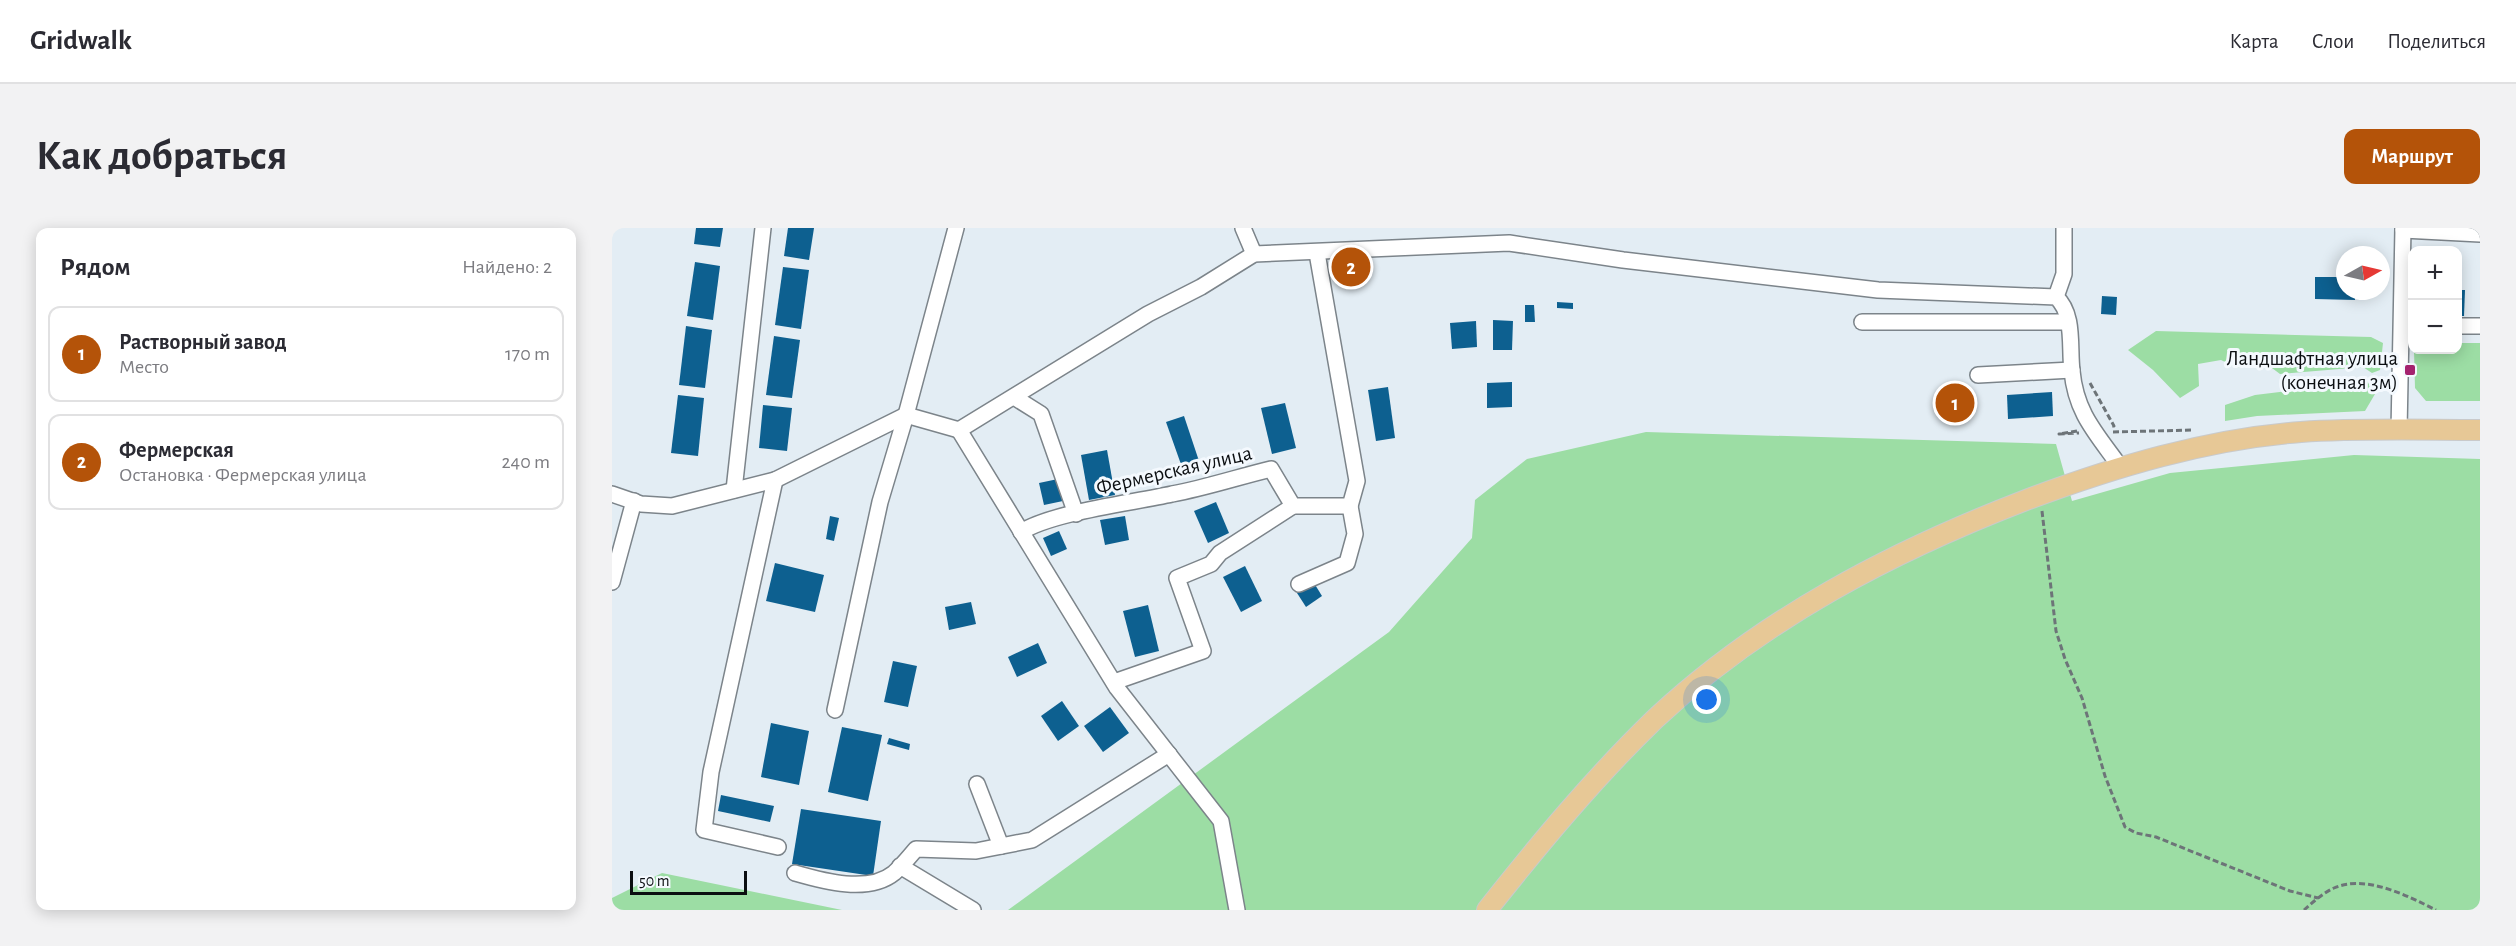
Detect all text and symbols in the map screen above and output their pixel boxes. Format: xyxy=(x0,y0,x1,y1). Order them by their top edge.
text: Gridwalk xyxy=(30,27,132,55)
text: Карта xyxy=(2229,31,2279,52)
text: Слои xyxy=(2312,31,2354,52)
text: Поделиться xyxy=(2387,31,2486,52)
button: Маршрут xyxy=(2344,129,2480,184)
text: Как добраться xyxy=(36,135,287,177)
pin: 2 xyxy=(1332,244,1370,290)
north arrow xyxy=(2336,246,2390,300)
map controls xyxy=(2408,246,2462,354)
button: + xyxy=(2408,246,2462,300)
text: Рядом xyxy=(60,254,131,280)
text: Найдено: 2 xyxy=(462,257,552,277)
button: − xyxy=(2408,300,2462,354)
text: Растворный завод xyxy=(119,331,287,353)
text: 1 xyxy=(78,344,85,364)
text: 170 m xyxy=(505,344,550,364)
place label: Ландшафтная улица (конечная 3м) xyxy=(2227,348,2398,393)
text: Место xyxy=(119,357,169,377)
marker: Ландшафтная улица (конечная 3м) xyxy=(2403,363,2417,377)
pin: 1 xyxy=(1936,380,1974,426)
text: Фермерская xyxy=(119,439,234,461)
street label: Фермерская улица xyxy=(1094,442,1254,499)
text: 2 xyxy=(77,452,86,472)
text: 240 m xyxy=(501,452,550,472)
text: Остановка · Фермерская улица xyxy=(119,465,367,485)
your location xyxy=(1692,685,1721,714)
scale bar xyxy=(630,868,747,896)
text: 50 m xyxy=(639,873,670,889)

